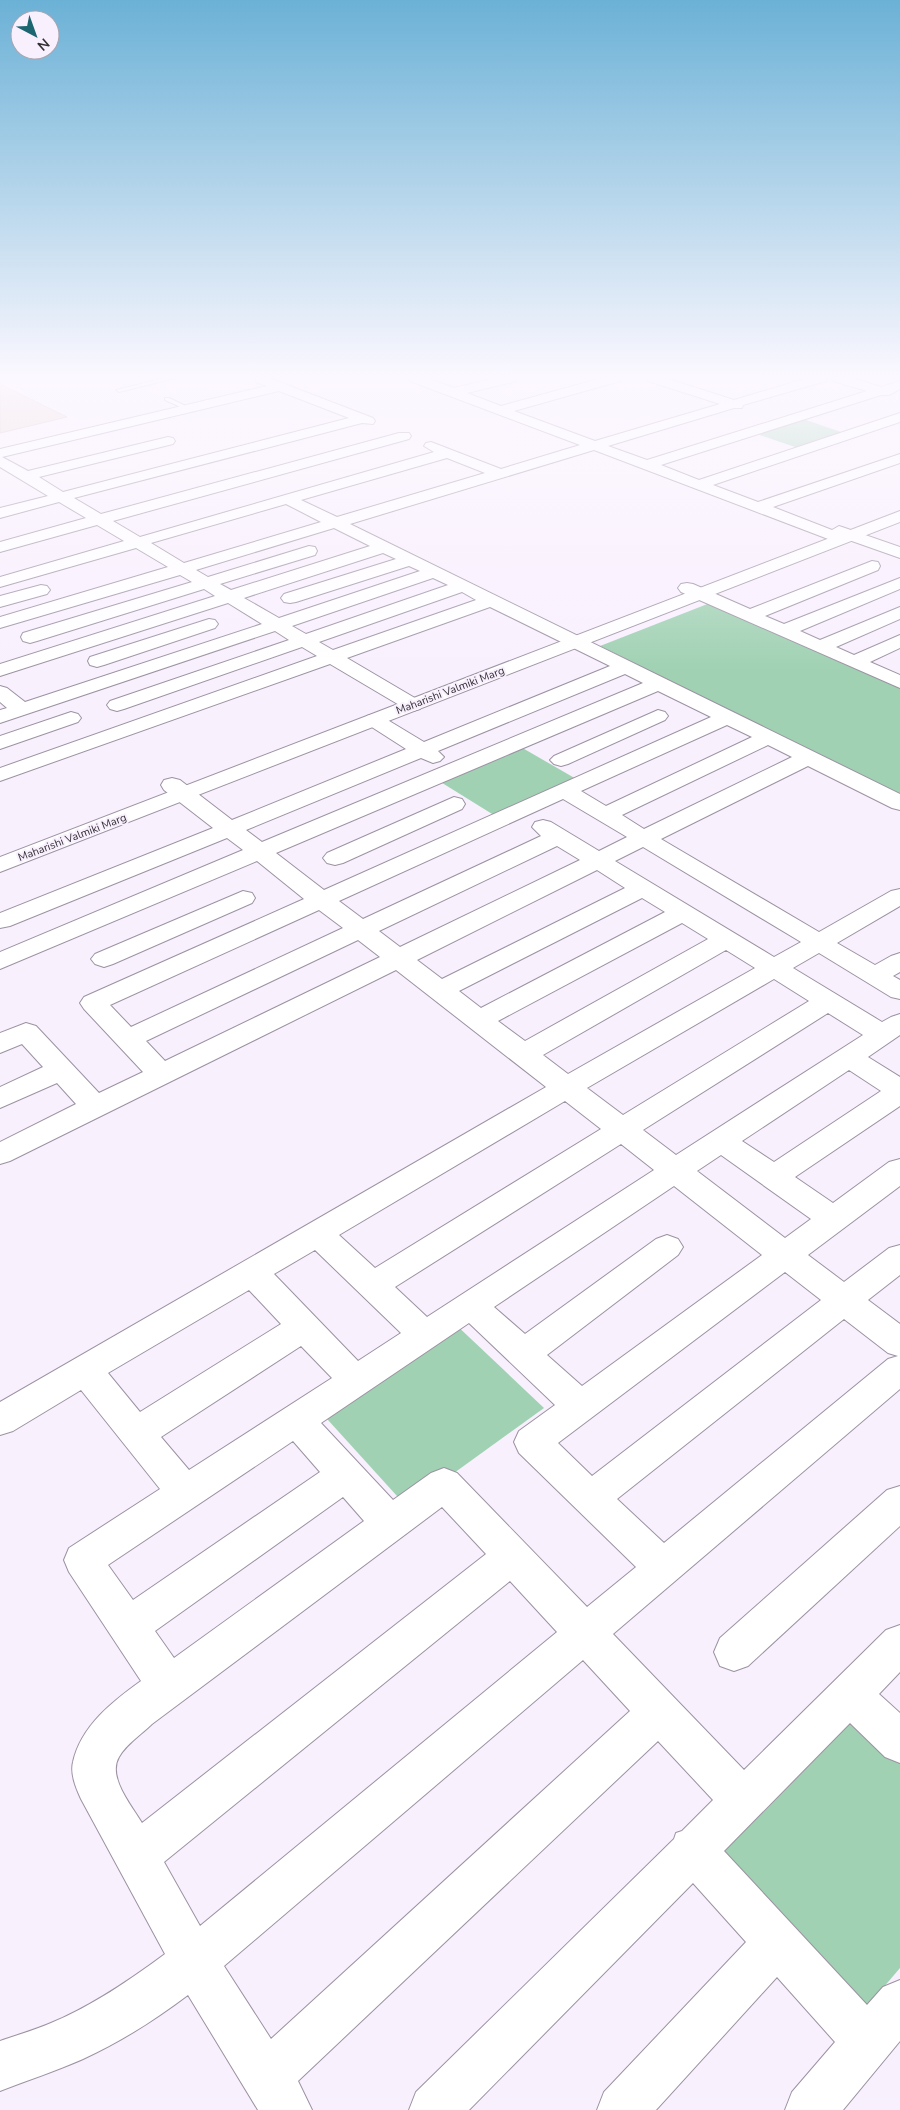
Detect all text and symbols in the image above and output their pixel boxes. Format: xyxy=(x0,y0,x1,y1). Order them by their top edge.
north arrow xyxy=(10,10,60,60)
text: N xyxy=(33,34,53,55)
street label: Maharishi Valmiki Marg xyxy=(394,663,507,718)
street label: Maharishi Valmiki Marg xyxy=(16,810,129,865)

